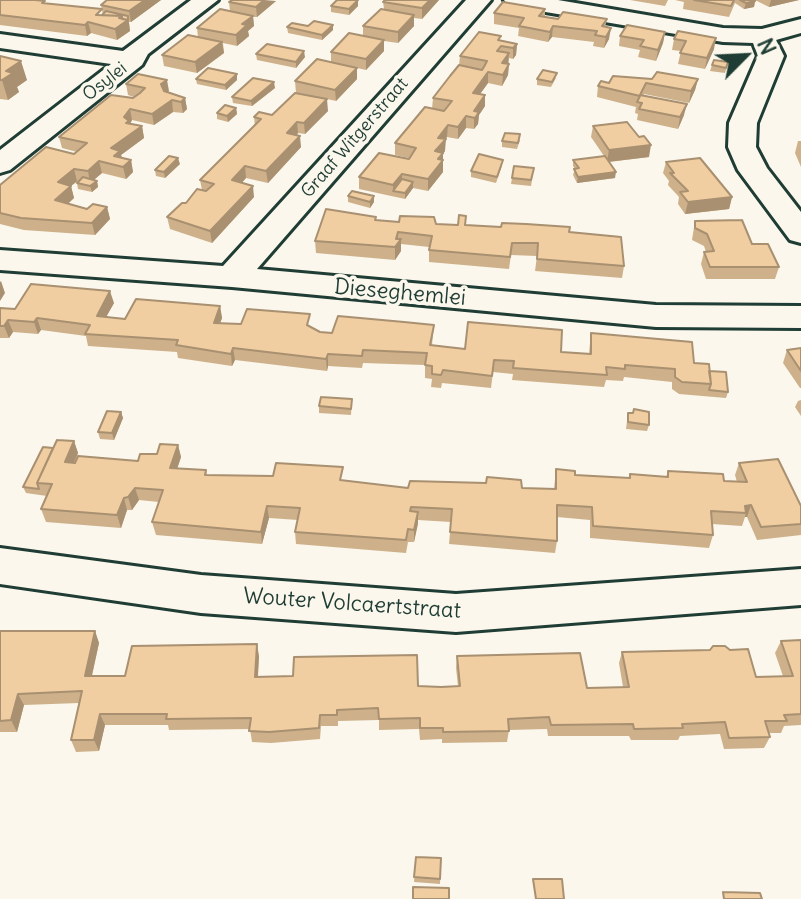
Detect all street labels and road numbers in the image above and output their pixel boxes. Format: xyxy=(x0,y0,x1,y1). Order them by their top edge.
street label: Osylei xyxy=(79,58,131,106)
street label: Graaf Witgerstraat xyxy=(297,73,413,203)
street label: Dieseghemlei xyxy=(333,274,467,312)
street label: Wouter Volcaertstraat xyxy=(242,583,462,625)

